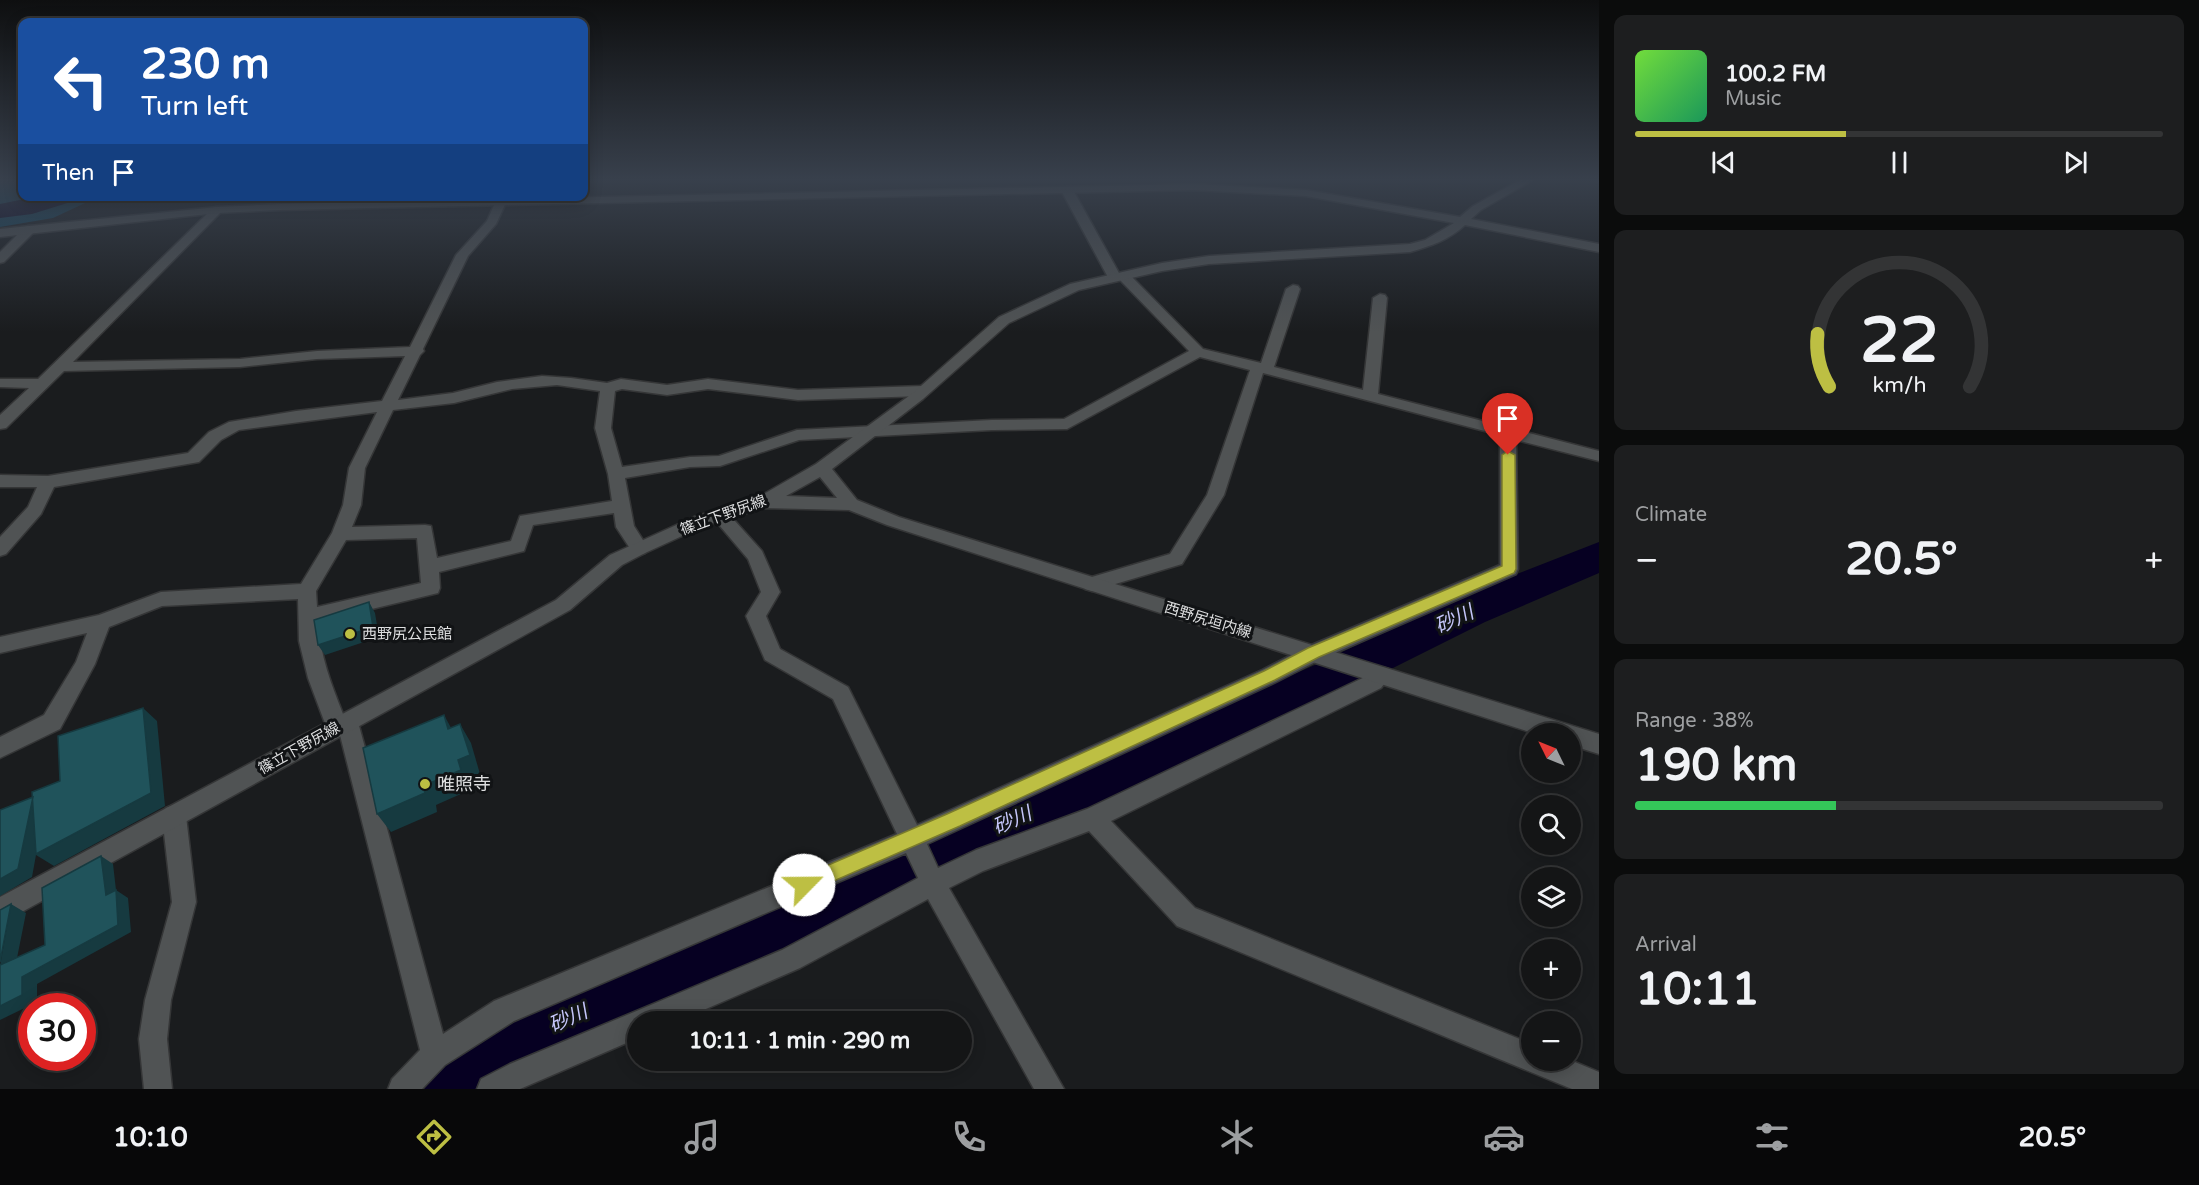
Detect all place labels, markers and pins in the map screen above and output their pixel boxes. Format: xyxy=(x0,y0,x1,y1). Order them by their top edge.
pin xyxy=(1482,393,1533,455)
place label: 西野尻公民館 xyxy=(362,625,452,643)
marker: 西野尻公民館 xyxy=(343,627,357,641)
place label: 唯照寺 xyxy=(437,773,491,795)
marker: 唯照寺 xyxy=(418,777,432,791)

